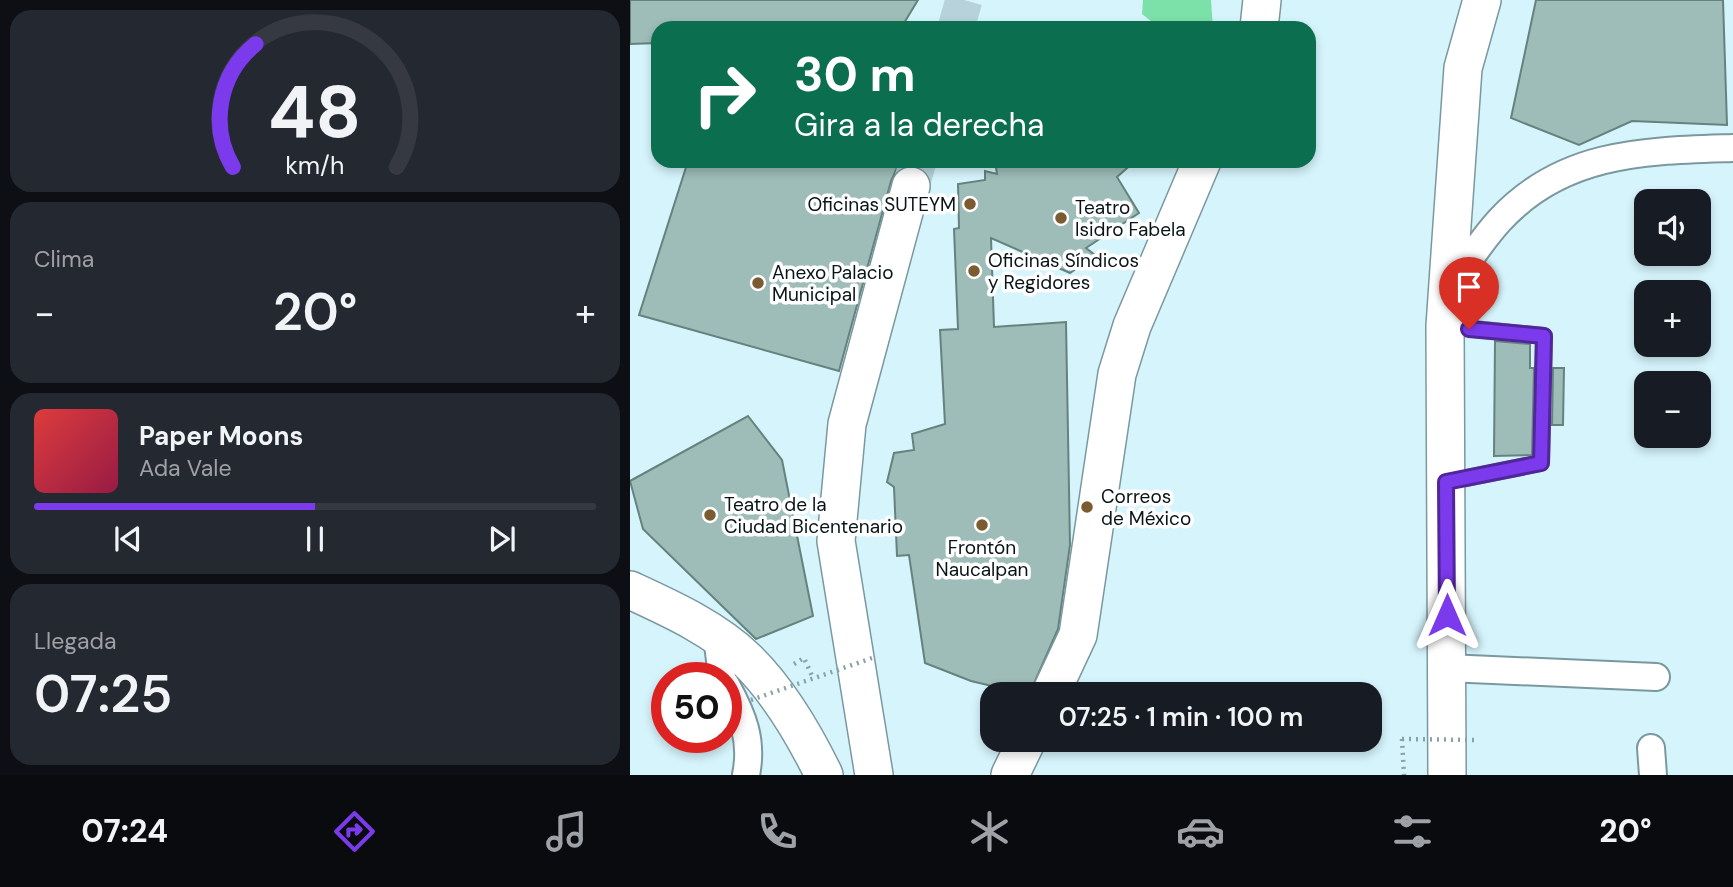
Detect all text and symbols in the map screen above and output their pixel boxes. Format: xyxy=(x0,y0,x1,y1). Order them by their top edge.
text: 30 m xyxy=(794,42,916,106)
icon: right xyxy=(679,49,770,140)
text: 48 xyxy=(268,65,362,160)
text: Gira a la derecha xyxy=(794,104,1044,146)
text: km/h xyxy=(285,149,345,182)
map controls xyxy=(1634,189,1711,448)
button: sound xyxy=(1634,189,1711,266)
place label: Oficinas SUTEYM xyxy=(807,192,956,217)
place label: Teatro Isidro Fabela xyxy=(1075,195,1186,242)
marker: Oficinas SUTEYM xyxy=(962,196,978,212)
marker: Teatro Isidro Fabela xyxy=(1053,210,1069,226)
text: Clima xyxy=(34,244,94,274)
place label: Oficinas Síndicos y Regidores xyxy=(988,248,1139,295)
pin xyxy=(1439,257,1499,329)
place label: Anexo Palacio Municipal xyxy=(772,260,893,307)
marker: Oficinas Síndicos y Regidores xyxy=(966,263,982,279)
icon: arrive xyxy=(1450,268,1488,306)
marker: Anexo Palacio Municipal xyxy=(750,275,766,291)
text: 20° xyxy=(273,278,357,346)
button: + xyxy=(1634,280,1711,357)
text: − xyxy=(34,288,55,338)
text: + xyxy=(575,288,596,338)
button: − xyxy=(1634,371,1711,448)
text: Paper Moons xyxy=(139,419,303,453)
text: Ada Vale xyxy=(139,453,232,483)
place label: Correos de México xyxy=(1101,484,1191,531)
place label: Teatro de la Ciudad Bicentenario xyxy=(724,492,903,539)
marker: Correos de México xyxy=(1079,499,1095,515)
marker: Teatro de la Ciudad Bicentenario xyxy=(702,507,718,523)
marker: Frontón Naucalpan xyxy=(974,517,990,533)
icon: previous xyxy=(109,520,147,558)
icon: pause xyxy=(296,520,334,558)
icon: next xyxy=(483,520,521,558)
place label: Frontón Naucalpan xyxy=(936,535,1028,582)
position arrow xyxy=(1410,578,1484,652)
text: Llegada xyxy=(34,626,117,656)
text: 07:25 xyxy=(34,660,172,728)
speed limit sign: 50 xyxy=(651,662,742,753)
text: 07:25 · 1 min · 100 m xyxy=(1059,700,1303,734)
icon: directions xyxy=(330,807,379,856)
icon: music xyxy=(542,807,591,856)
icon: phone xyxy=(753,807,802,856)
icon: climate xyxy=(965,807,1014,856)
icon: car xyxy=(1176,807,1225,856)
icon: filters xyxy=(1388,807,1437,856)
text: 07:24 xyxy=(81,810,168,852)
text: 20° xyxy=(1599,810,1652,852)

